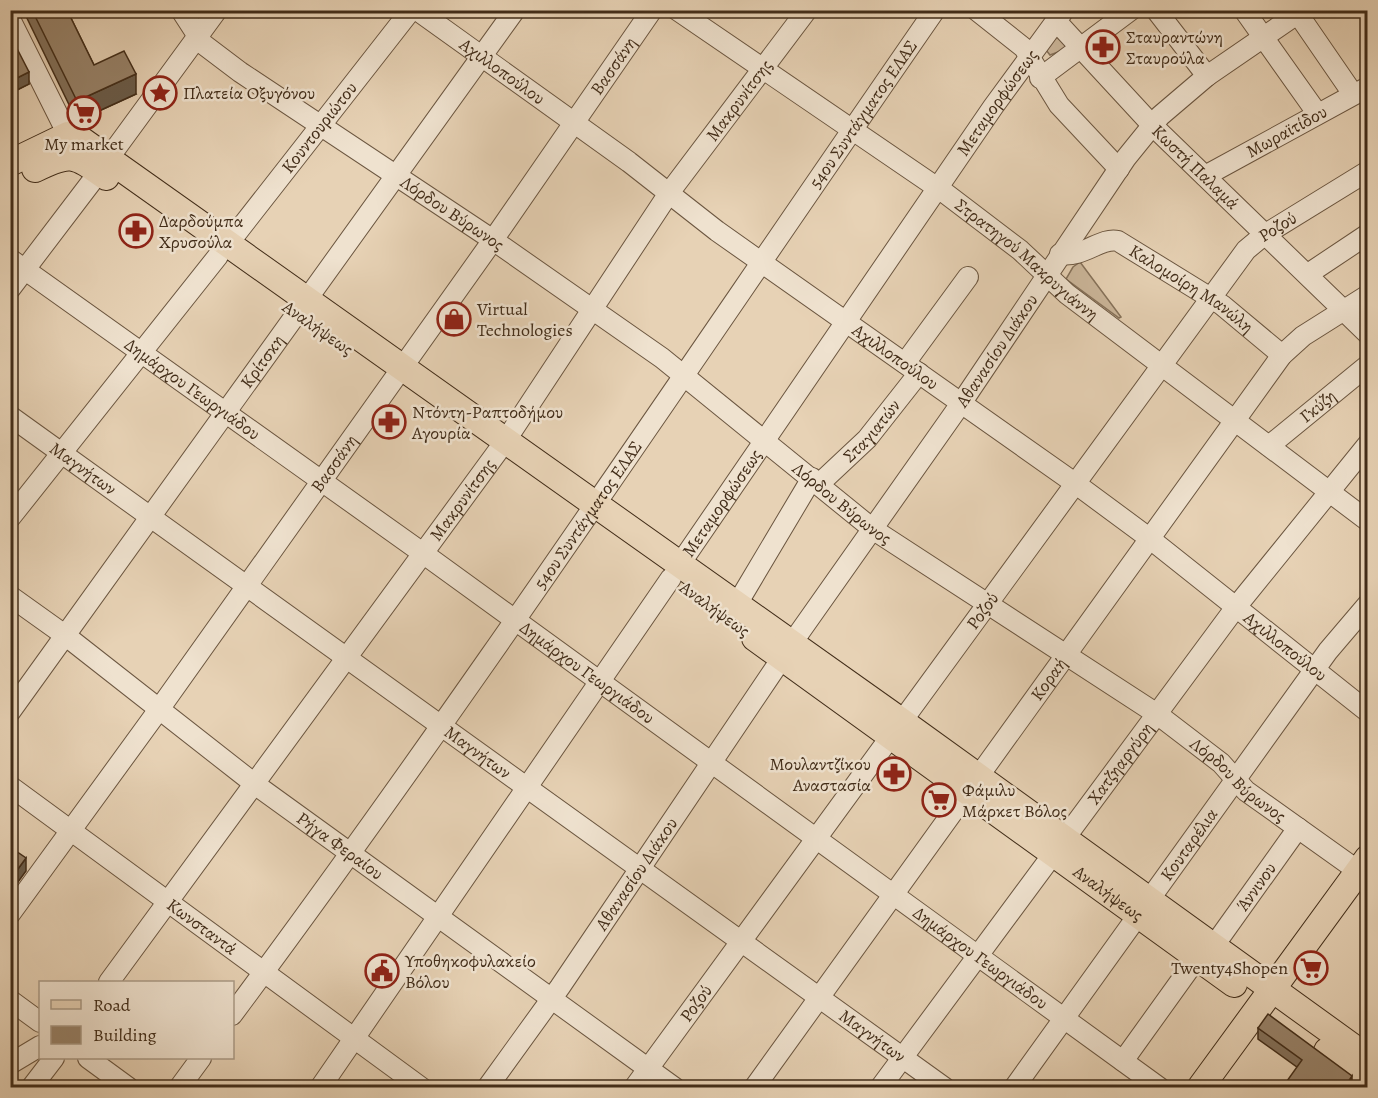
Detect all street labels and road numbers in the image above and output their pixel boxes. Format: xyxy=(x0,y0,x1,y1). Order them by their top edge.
street label: Αχιλλοπούλου xyxy=(454,32,550,110)
street label: Βασσάνη xyxy=(585,32,642,100)
street label: 54ου Συντάγματος ΕΛΑΣ xyxy=(804,35,923,193)
street label: Μεταμορφώσεως xyxy=(951,44,1043,161)
street label: Μακρυνίτσης xyxy=(700,54,778,146)
street label: Κουντουριώτου xyxy=(276,77,363,178)
street label: Μωραϊτίδου xyxy=(1242,100,1331,163)
street label: Κωστή Παλαμά xyxy=(1146,119,1245,215)
street label: Λόρδου Βύρωνος xyxy=(395,169,509,256)
street label: Στρατηγού Μακρυγιάννη xyxy=(950,193,1104,326)
street label: Ροζού xyxy=(1254,206,1301,248)
street label: Καλομοίρη Μανώλη xyxy=(1125,239,1259,339)
street label: Αθανασίου Διάκου xyxy=(949,289,1043,413)
street label: Αναλήψεως xyxy=(277,294,358,361)
street label: Αχιλλοπούλου xyxy=(847,318,943,395)
street label: Κρίτσκη xyxy=(235,330,290,393)
street label: Δημάρχου Γεωργιάδου xyxy=(120,332,265,446)
street label: Γκύζη xyxy=(1294,384,1341,428)
street label: Σταγιατών xyxy=(838,394,906,468)
street label: Βασσάνη xyxy=(305,430,363,497)
street label: Μαγνήτων xyxy=(45,436,121,501)
street label: 54ου Συντάγματος ΕΛΑΣ xyxy=(528,436,648,594)
street label: Μεταμορφώσεως xyxy=(676,444,767,562)
street label: Μακρυνίτσης xyxy=(424,453,501,546)
street label: Λόρδου Βύρωνος xyxy=(787,456,896,550)
street label: Αναλήψεως xyxy=(674,575,755,643)
street label: Ροζού xyxy=(961,587,1004,634)
street label: Αχιλλοπούλου xyxy=(1238,605,1332,687)
street label: Δημάρχου Γεωργιάδου xyxy=(515,615,660,730)
street label: Κοραή xyxy=(1025,653,1072,705)
street label: Χατζηαργύρη xyxy=(1082,717,1159,809)
street label: Μαγνήτων xyxy=(440,720,516,784)
street label: Λόρδου Βύρωνος xyxy=(1184,731,1291,828)
street label: Κουταρέλια xyxy=(1155,803,1224,886)
street label: Ρήγα Φεραίου xyxy=(292,806,388,885)
street label: Αθανασίου Διάκου xyxy=(589,813,683,936)
street label: Άννινου xyxy=(1230,857,1282,916)
street label: Αναλήψεως xyxy=(1068,859,1148,927)
street label: Κωνσταντά xyxy=(162,893,242,961)
street label: Δημάρχου Γεωργιάδου xyxy=(908,901,1053,1015)
street label: Ροζού xyxy=(674,980,718,1027)
street label: Μαγνήτων xyxy=(834,1004,911,1068)

